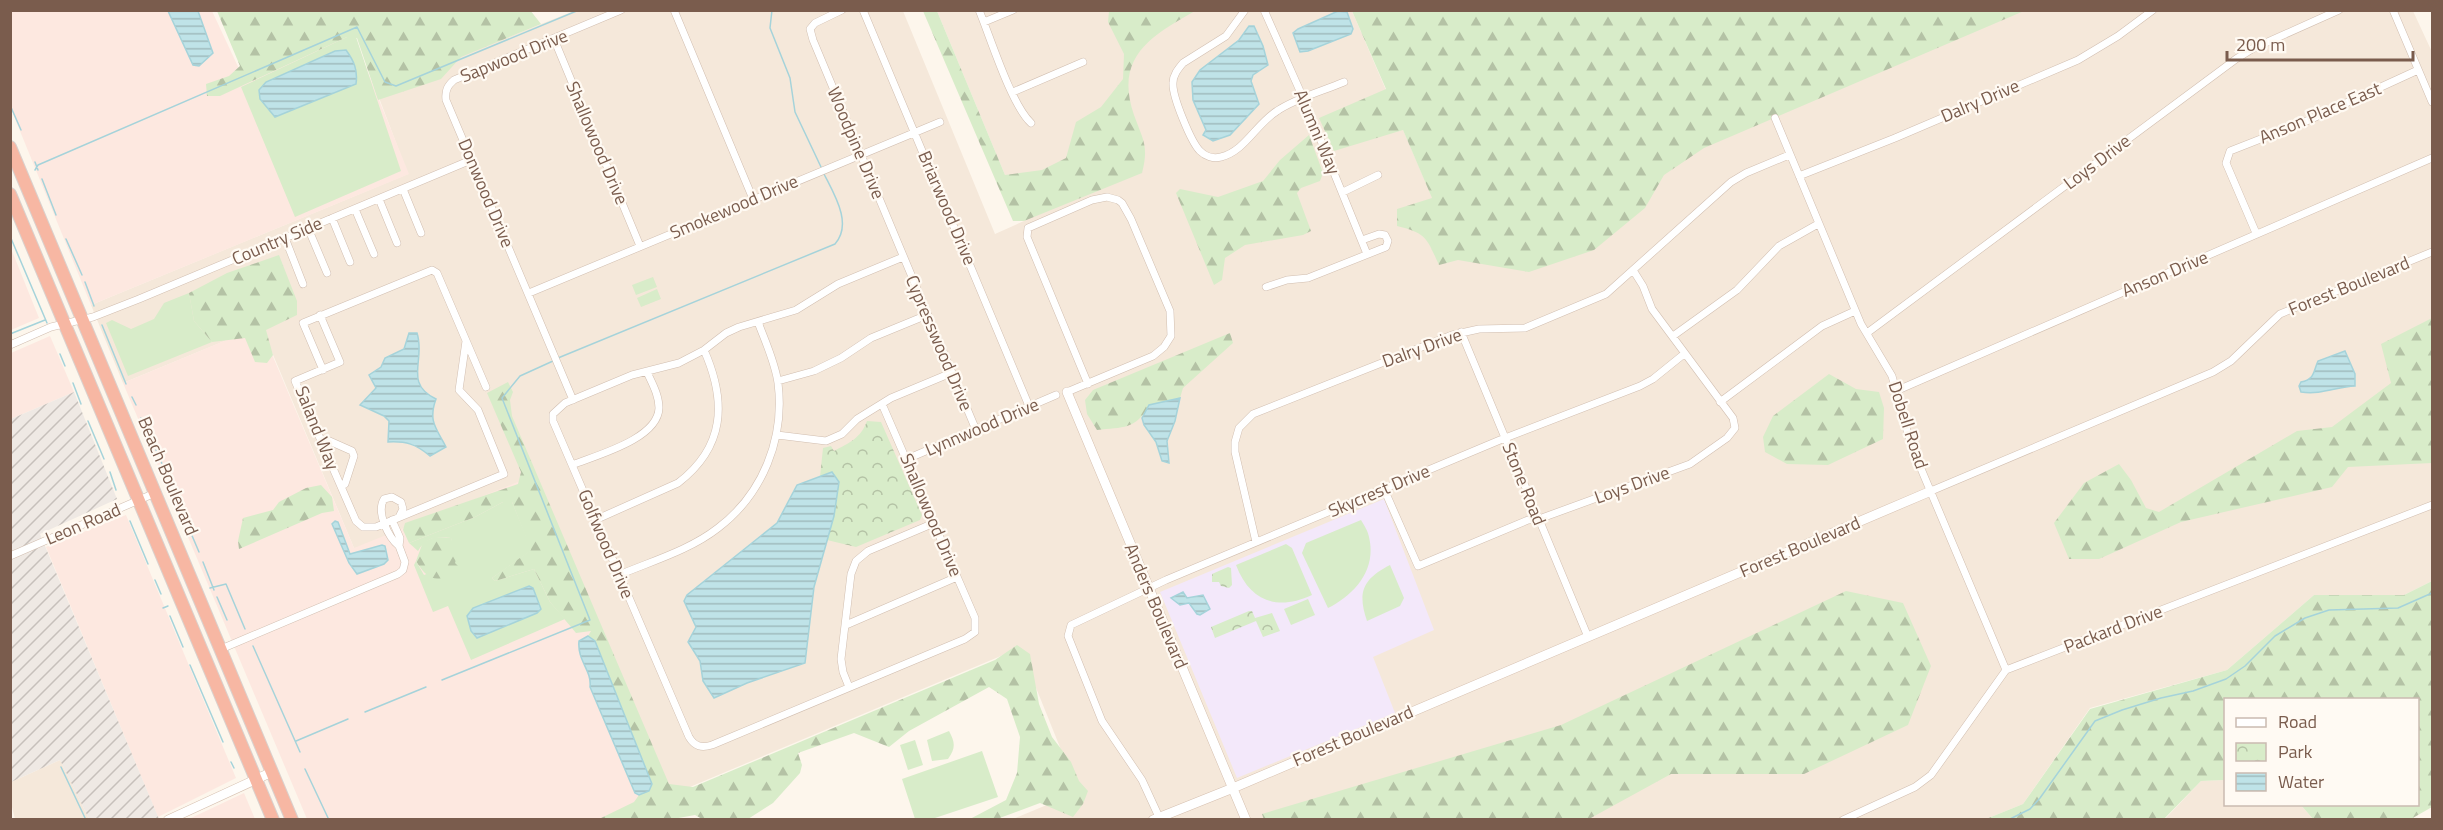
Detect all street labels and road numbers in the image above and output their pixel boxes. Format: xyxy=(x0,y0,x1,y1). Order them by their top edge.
street label: Sapwood Drive xyxy=(456,22,572,89)
street label: Dalry Drive xyxy=(1936,72,2023,129)
street label: Anson Place East xyxy=(2255,74,2386,150)
street label: Shallowood Drive xyxy=(559,77,636,209)
street label: Woodpine Drive xyxy=(821,82,892,203)
street label: Alumni Way xyxy=(1287,85,1348,179)
street label: Loys Drive xyxy=(2057,127,2136,196)
street label: Donwood Drive xyxy=(451,134,522,252)
street label: Briarwood Drive xyxy=(911,146,984,269)
street label: Smokewood Drive xyxy=(665,167,802,246)
street label: Country Side xyxy=(227,209,326,272)
street label: Anson Drive xyxy=(2118,243,2212,304)
street label: Forest Boulevard xyxy=(2284,249,2414,322)
street label: Cypresswood Drive xyxy=(899,271,980,415)
street label: Dalry Drive xyxy=(1378,321,1465,374)
street label: Dobell Road xyxy=(1882,377,1935,472)
street label: Saland Way xyxy=(288,382,347,474)
street label: Lynnwood Drive xyxy=(921,390,1043,463)
street label: Beach Boulevard xyxy=(131,412,206,540)
street label: Stone Road xyxy=(1496,438,1553,529)
street label: Shallowood Drive xyxy=(893,449,970,581)
street label: Skycrest Drive xyxy=(1324,457,1434,524)
street label: Loys Drive xyxy=(1591,458,1673,511)
street label: Golfwood Drive xyxy=(571,485,642,603)
street label: Leon Road xyxy=(41,496,125,552)
street label: Forest Boulevard xyxy=(1735,509,1864,584)
street label: Anders Boulevard xyxy=(1118,539,1195,673)
street label: Packard Drive xyxy=(2059,597,2166,660)
street label: Forest Boulevard xyxy=(1288,698,1417,773)

